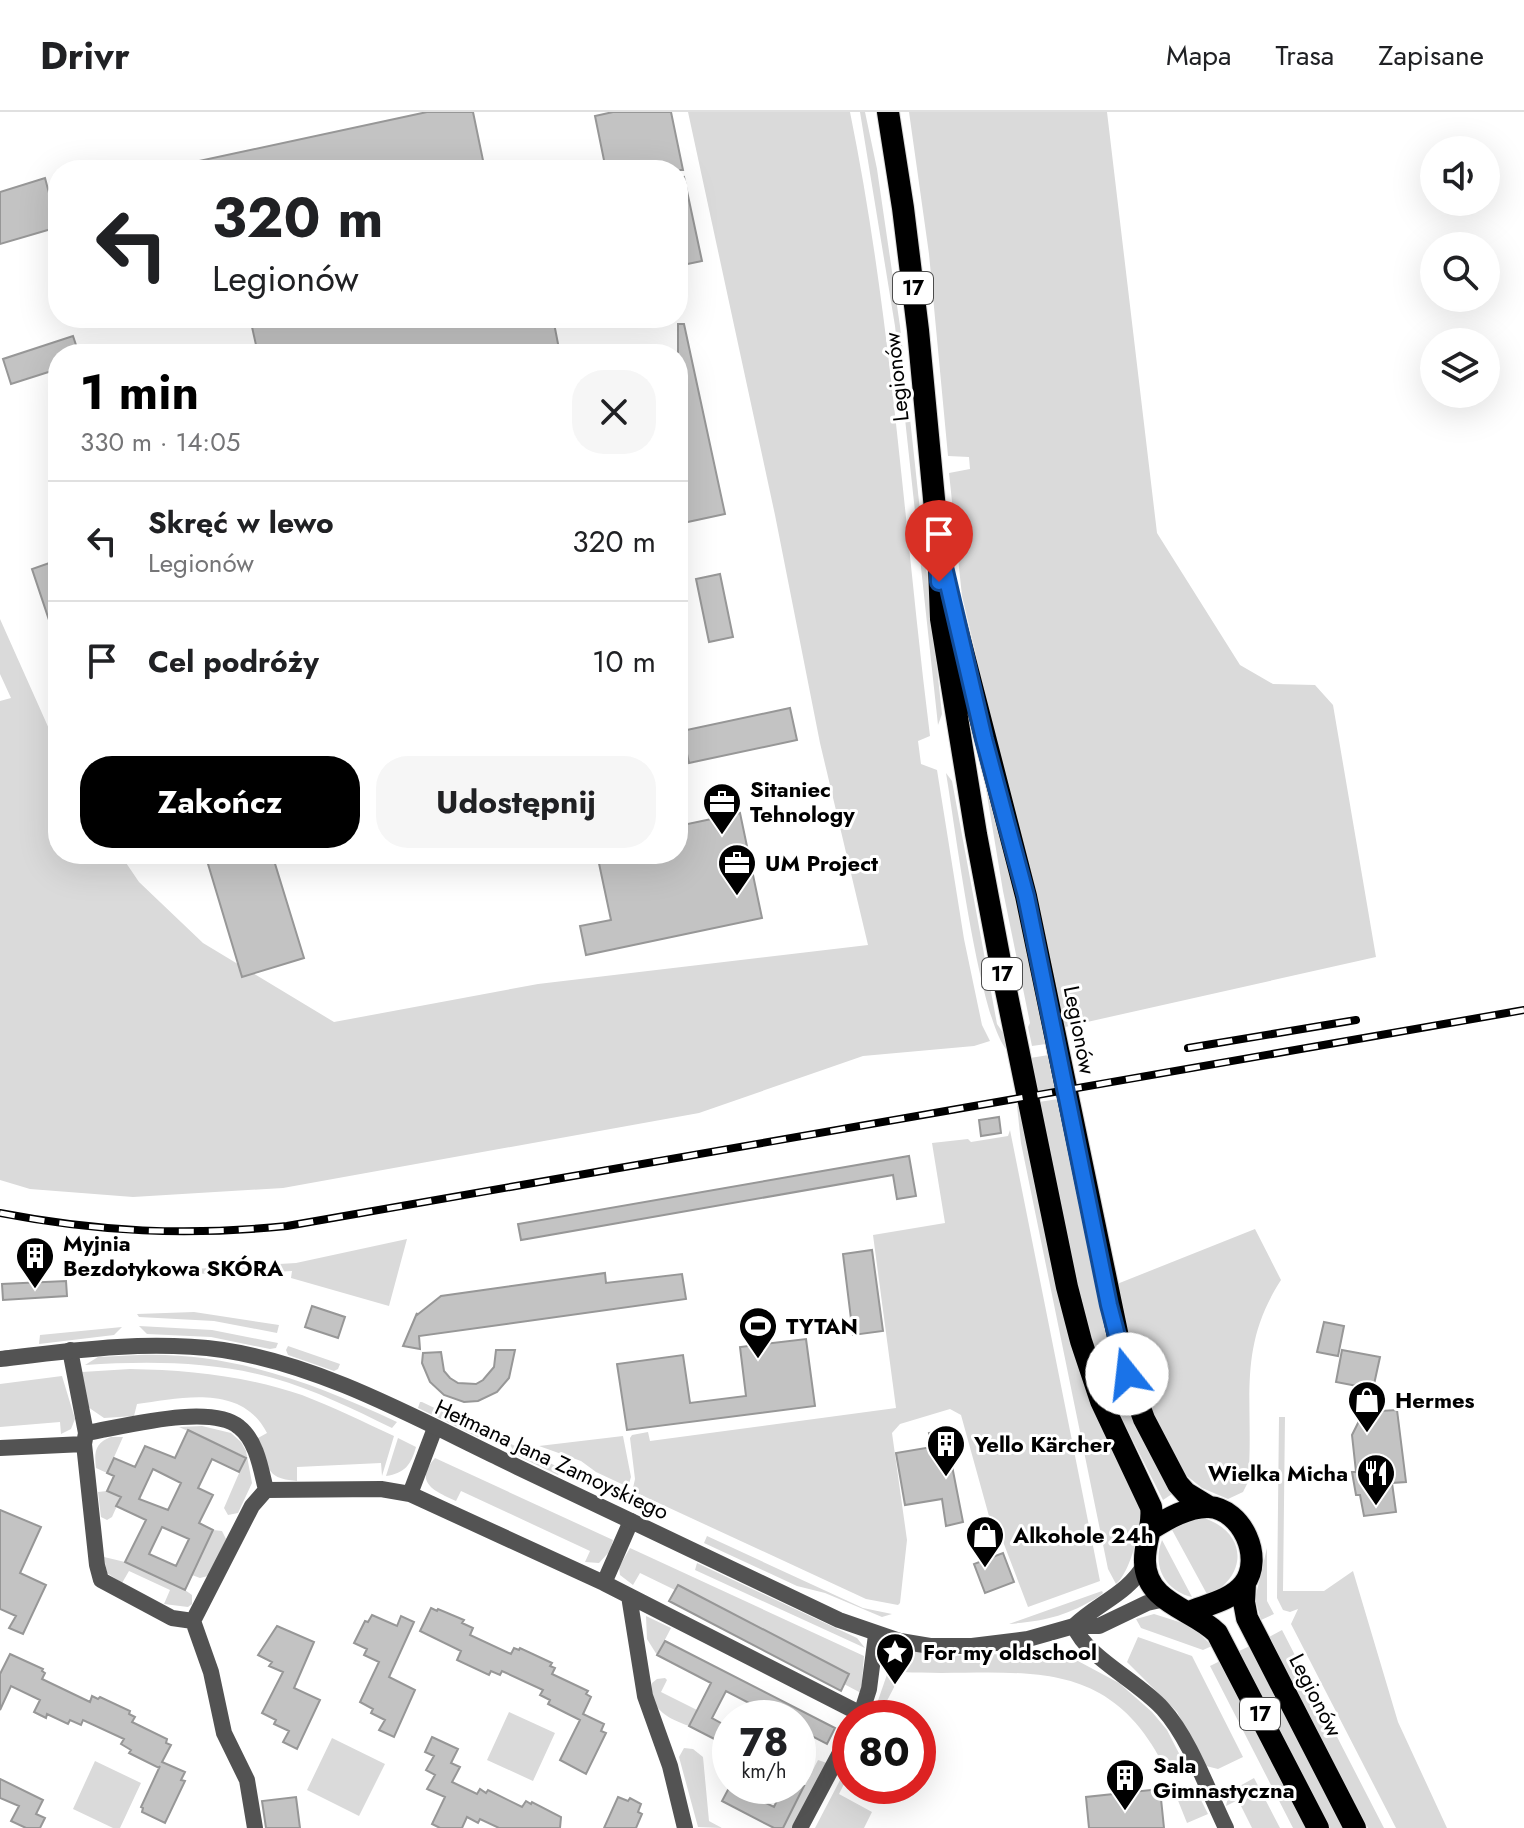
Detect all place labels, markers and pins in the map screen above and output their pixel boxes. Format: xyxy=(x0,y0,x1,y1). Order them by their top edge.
pin xyxy=(905,500,973,582)
place label: Sitaniec Tehnology xyxy=(750,773,855,830)
office icon: Sitaniec Tehnology xyxy=(701,781,743,836)
office icon: UM Project xyxy=(716,842,758,897)
place label: UM Project xyxy=(765,847,878,879)
place label: Myjnia Bezdotykowa SKÓRA xyxy=(63,1227,284,1284)
building icon: Myjnia Bezdotykowa SKÓRA xyxy=(14,1235,56,1290)
sports icon: TYTAN xyxy=(737,1305,779,1360)
place label: TYTAN xyxy=(786,1310,858,1342)
shop icon: Hermes xyxy=(1346,1379,1388,1434)
place label: Hermes xyxy=(1395,1384,1475,1416)
building icon: Yello Kärcher xyxy=(925,1423,967,1478)
place label: Yello Kärcher xyxy=(973,1428,1111,1460)
restaurant icon: Wielka Micha xyxy=(1355,1452,1397,1507)
place label: Wielka Micha xyxy=(1208,1457,1348,1489)
shop icon: Alkohole 24h xyxy=(964,1514,1006,1569)
place label: Alkohole 24h xyxy=(1012,1519,1153,1551)
place icon: For my oldschool xyxy=(874,1631,916,1686)
place label: For my oldschool xyxy=(923,1636,1097,1668)
place label: Sala Gimnastyczna xyxy=(1153,1749,1295,1806)
building icon: Sala Gimnastyczna xyxy=(1104,1757,1146,1812)

